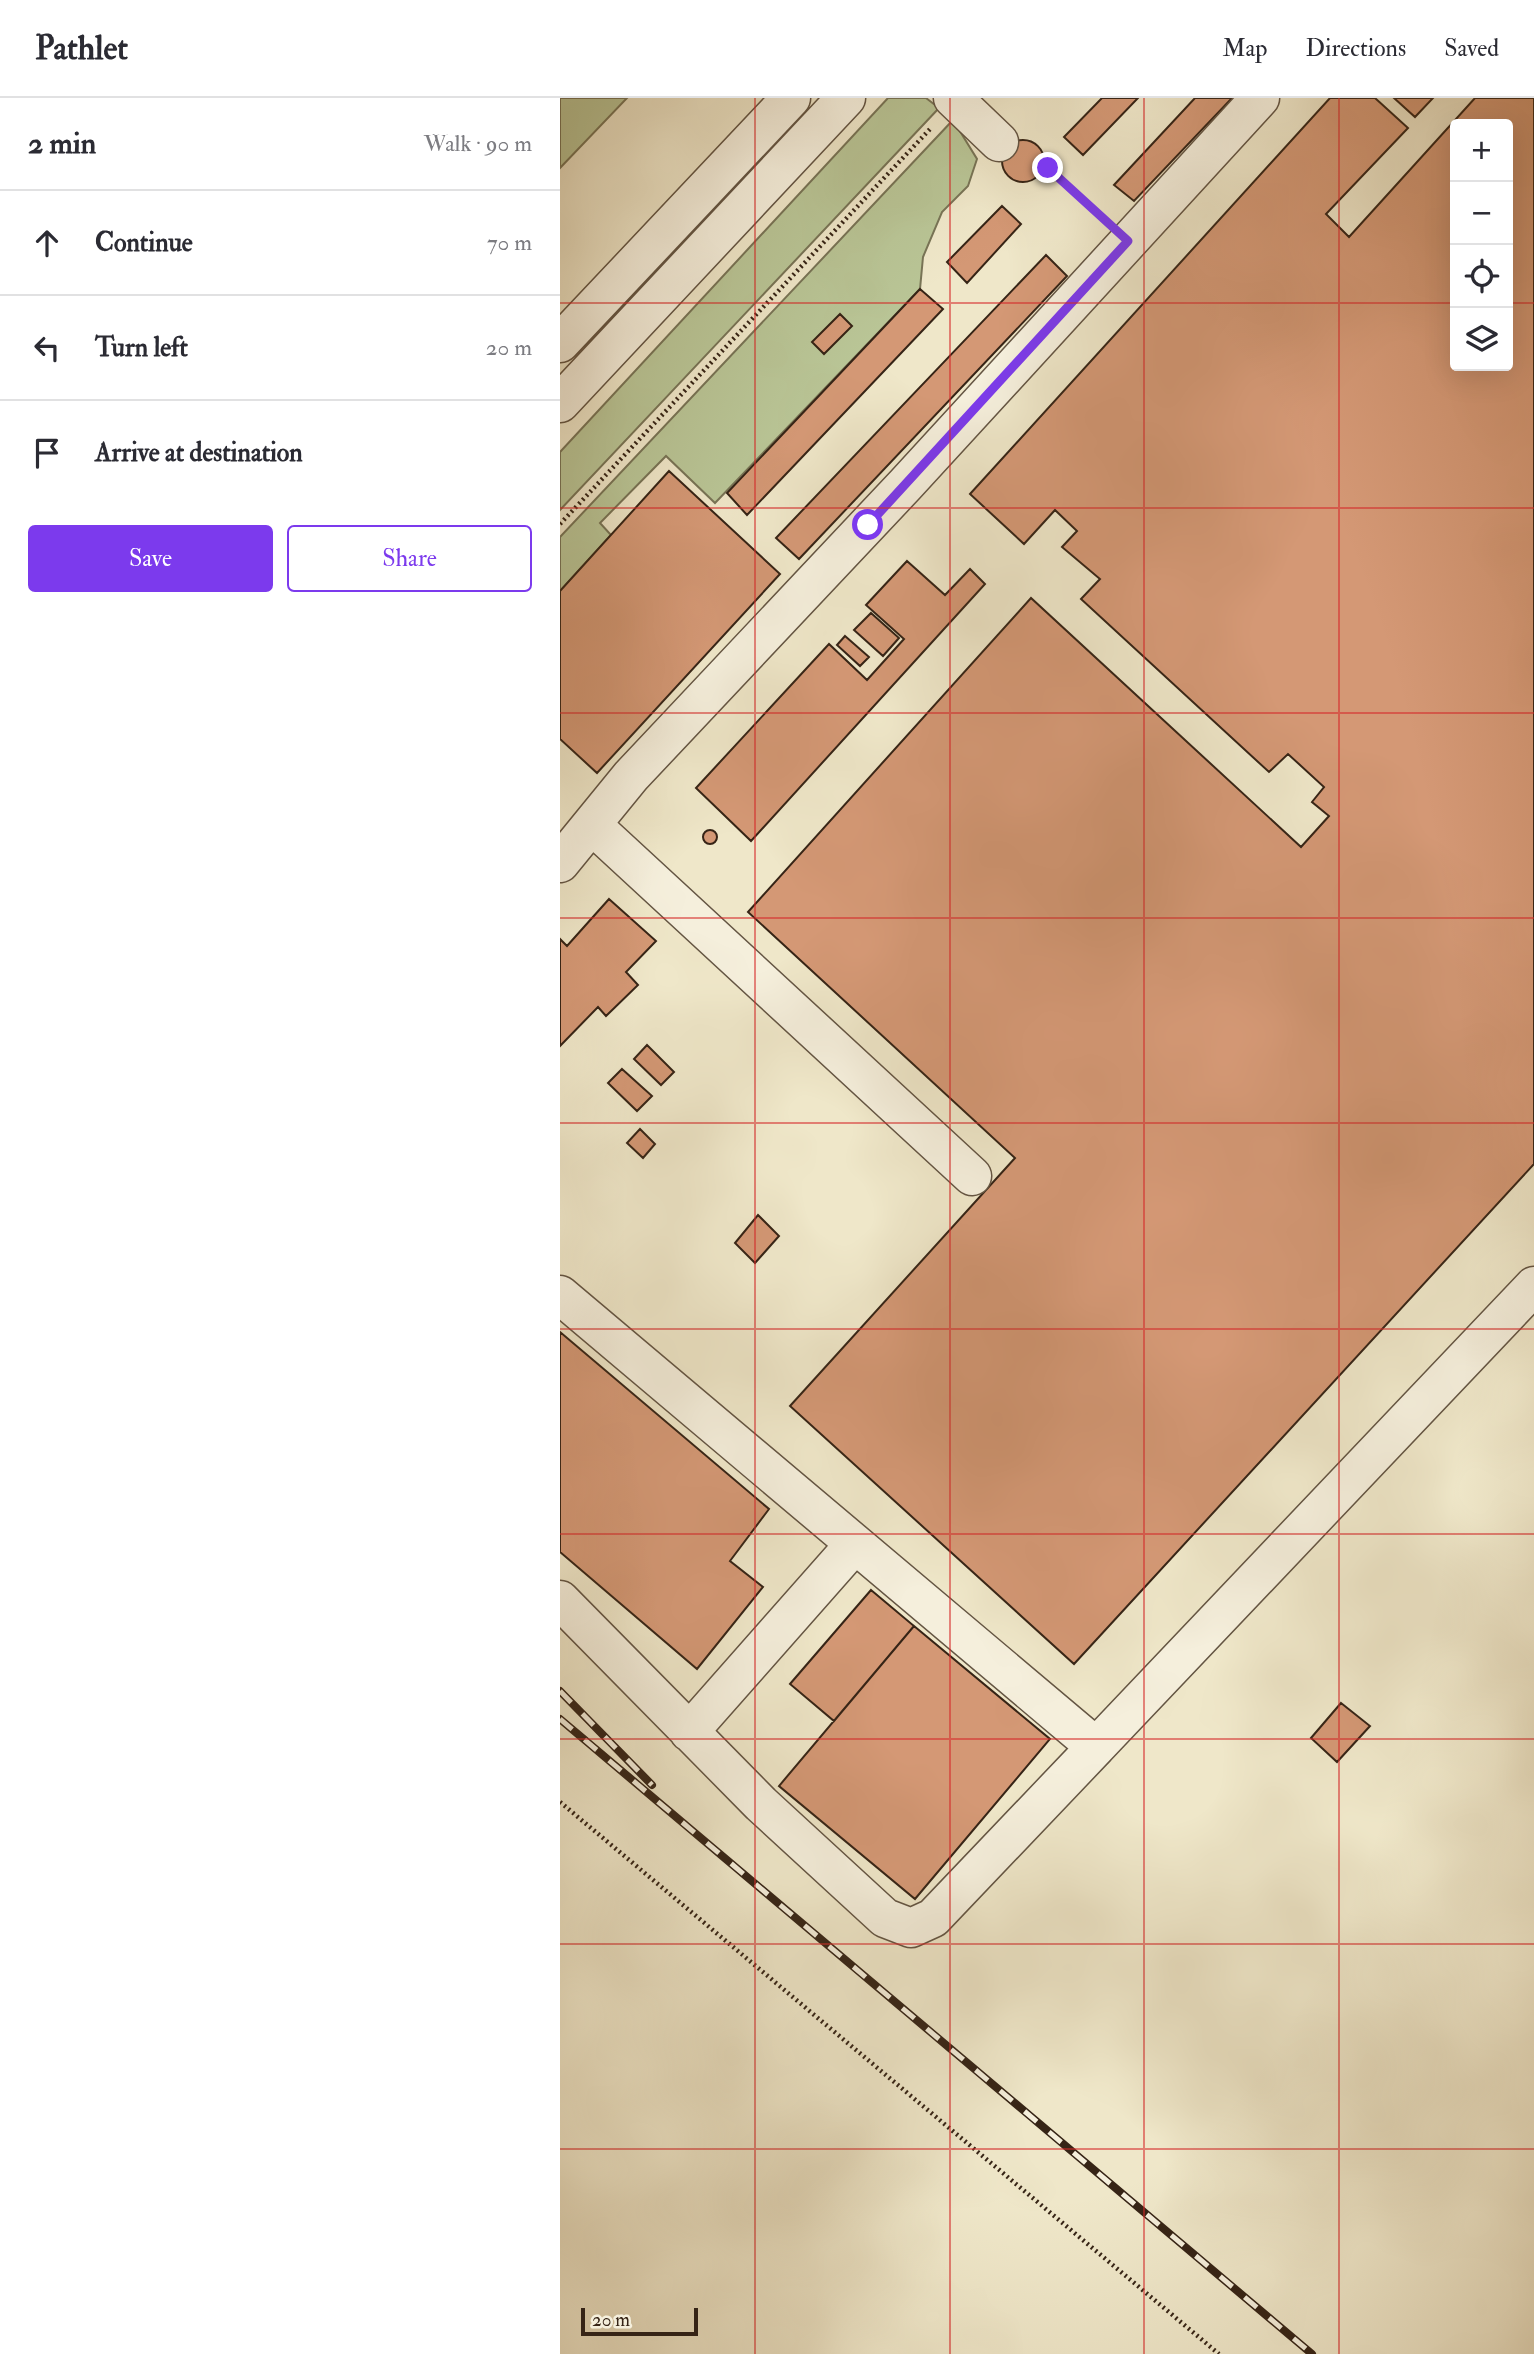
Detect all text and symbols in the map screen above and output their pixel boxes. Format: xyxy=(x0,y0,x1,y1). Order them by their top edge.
text: Pathlet xyxy=(35,28,128,69)
text: Map xyxy=(1222,33,1267,64)
text: Directions xyxy=(1305,33,1406,64)
text: Saved xyxy=(1444,33,1499,64)
map controls xyxy=(1450,119,1513,371)
button: + xyxy=(1450,119,1513,182)
text: 2 min xyxy=(28,125,96,162)
text: Walk · 90 m xyxy=(424,129,532,158)
route end xyxy=(1032,152,1063,183)
button: − xyxy=(1450,182,1513,245)
icon: ahead xyxy=(28,224,66,262)
text: Continue xyxy=(95,227,193,259)
text: 70 m xyxy=(487,228,532,257)
button: locate xyxy=(1450,245,1513,308)
button: layers xyxy=(1450,308,1513,371)
icon: left xyxy=(28,329,66,367)
text: Turn left xyxy=(95,332,188,364)
text: 20 m xyxy=(486,333,532,362)
icon: arrive xyxy=(28,434,66,472)
text: Arrive at destination xyxy=(95,437,303,469)
route start xyxy=(852,509,883,540)
button: Save xyxy=(28,525,273,592)
button: Share xyxy=(287,525,532,592)
scale bar xyxy=(581,2305,698,2337)
text: 20 m xyxy=(592,2308,630,2332)

